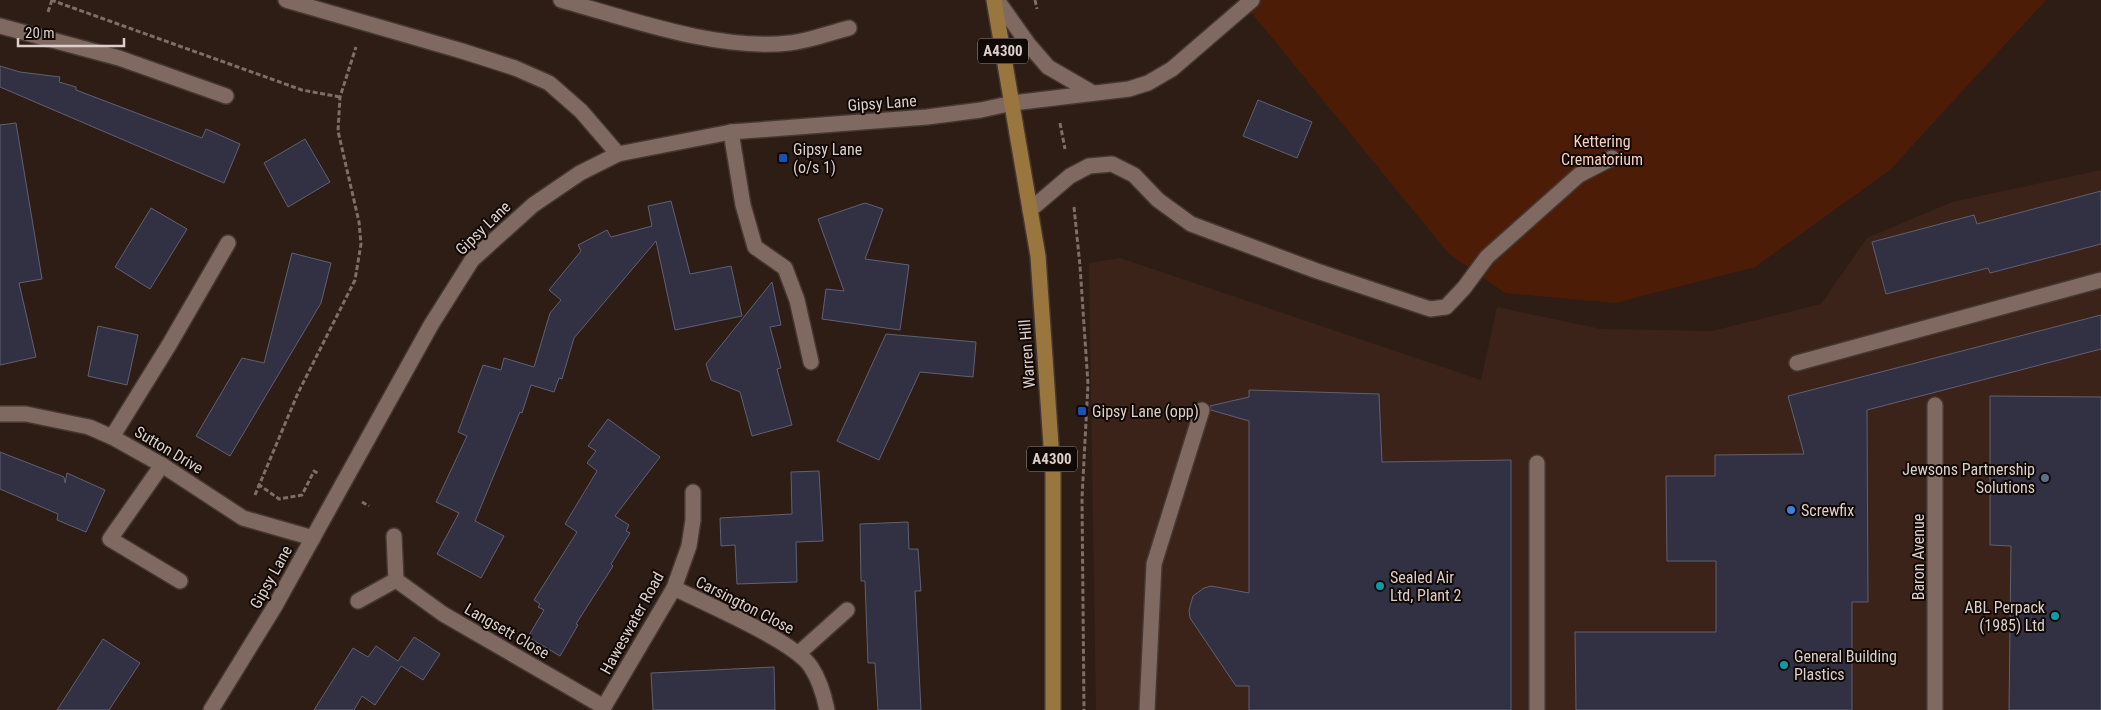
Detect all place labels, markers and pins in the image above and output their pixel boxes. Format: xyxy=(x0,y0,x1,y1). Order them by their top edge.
place label: Gipsy Lane (o/s 1) xyxy=(793,140,862,177)
marker: Gipsy Lane (o/s 1) xyxy=(777,152,789,164)
place label: Gipsy Lane (opp) xyxy=(1092,402,1199,421)
marker: Gipsy Lane (opp) xyxy=(1076,405,1088,417)
place label: Jewsons Partnership Solutions xyxy=(1902,460,2035,497)
marker: Jewsons Partnership Solutions xyxy=(2039,472,2051,484)
place label: Screwfix xyxy=(1801,501,1854,520)
marker: Screwfix xyxy=(1785,504,1797,516)
place label: Sealed Air Ltd, Plant 2 xyxy=(1390,568,1461,605)
marker: Sealed Air Ltd, Plant 2 xyxy=(1374,580,1386,592)
place label: ABL Perpack (1985) Ltd xyxy=(1964,598,2046,635)
marker: ABL Perpack (1985) Ltd xyxy=(2049,610,2061,622)
place label: General Building Plastics xyxy=(1794,647,1897,684)
marker: General Building Plastics xyxy=(1778,659,1790,671)

